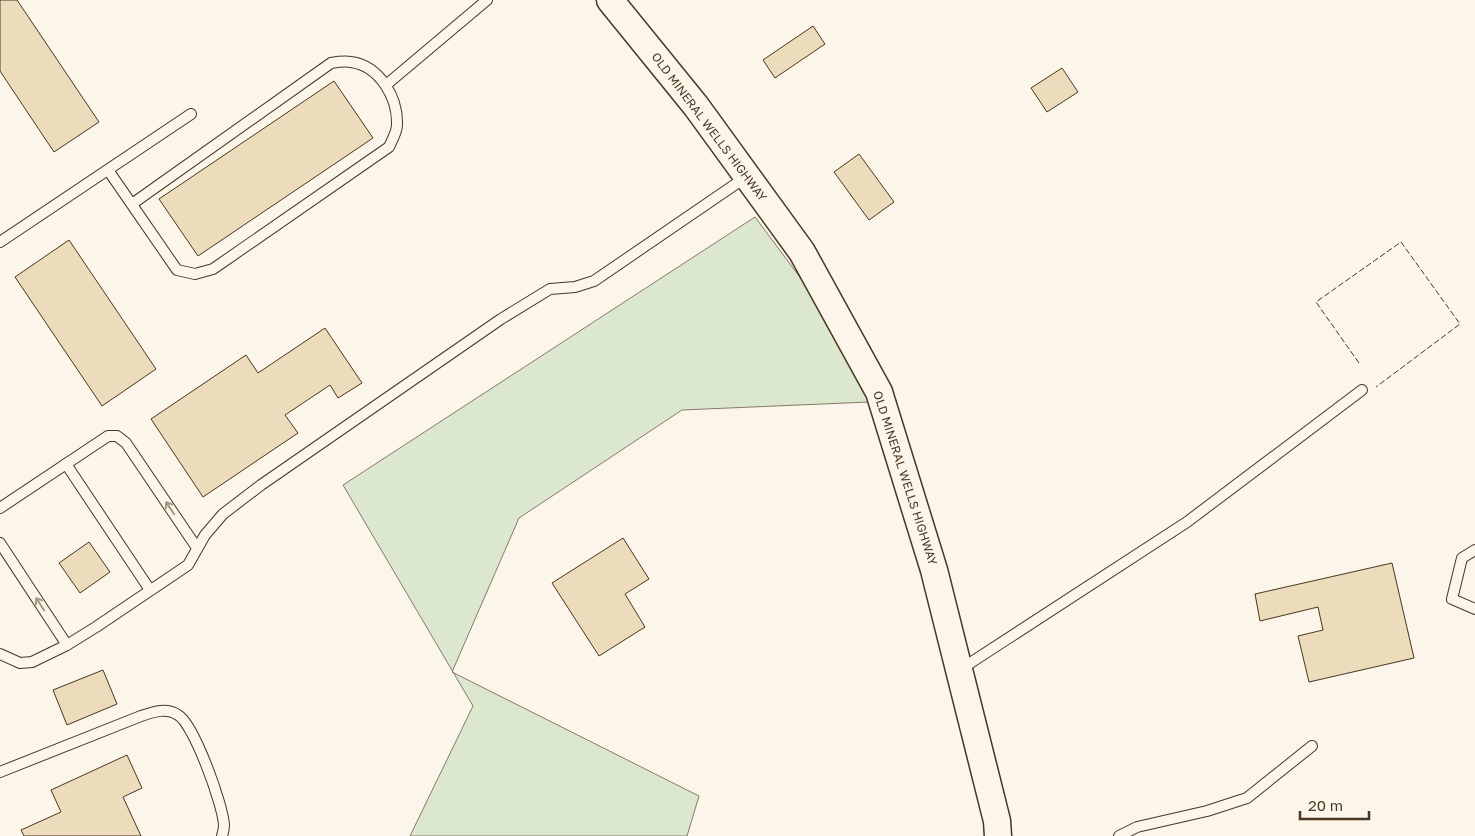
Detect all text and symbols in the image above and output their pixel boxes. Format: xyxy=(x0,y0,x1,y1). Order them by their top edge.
street label: OLD MINERAL WELLS HIGHWAY xyxy=(649,49,770,204)
street label: OLD MINERAL WELLS HIGHWAY xyxy=(870,389,941,567)
one-way arrow xyxy=(165,501,175,515)
one-way arrow xyxy=(35,597,45,611)
scale bar xyxy=(1300,788,1369,820)
text: 20 m xyxy=(1308,796,1343,814)

